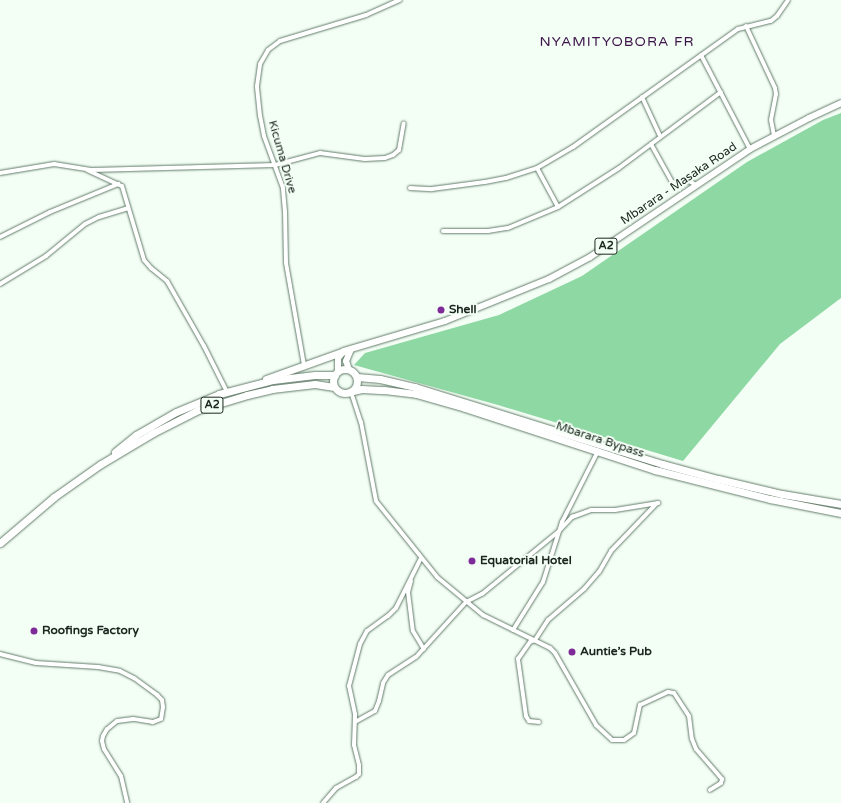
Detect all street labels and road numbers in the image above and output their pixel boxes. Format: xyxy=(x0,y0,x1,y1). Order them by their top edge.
street label: Kicuma Drive xyxy=(265,119,299,195)
street label: Mbarara - Masaka Road xyxy=(618,140,740,228)
road number: A2 xyxy=(594,237,618,255)
road number: A2 xyxy=(200,396,224,414)
street label: Mbarara Bypass xyxy=(554,419,646,461)

